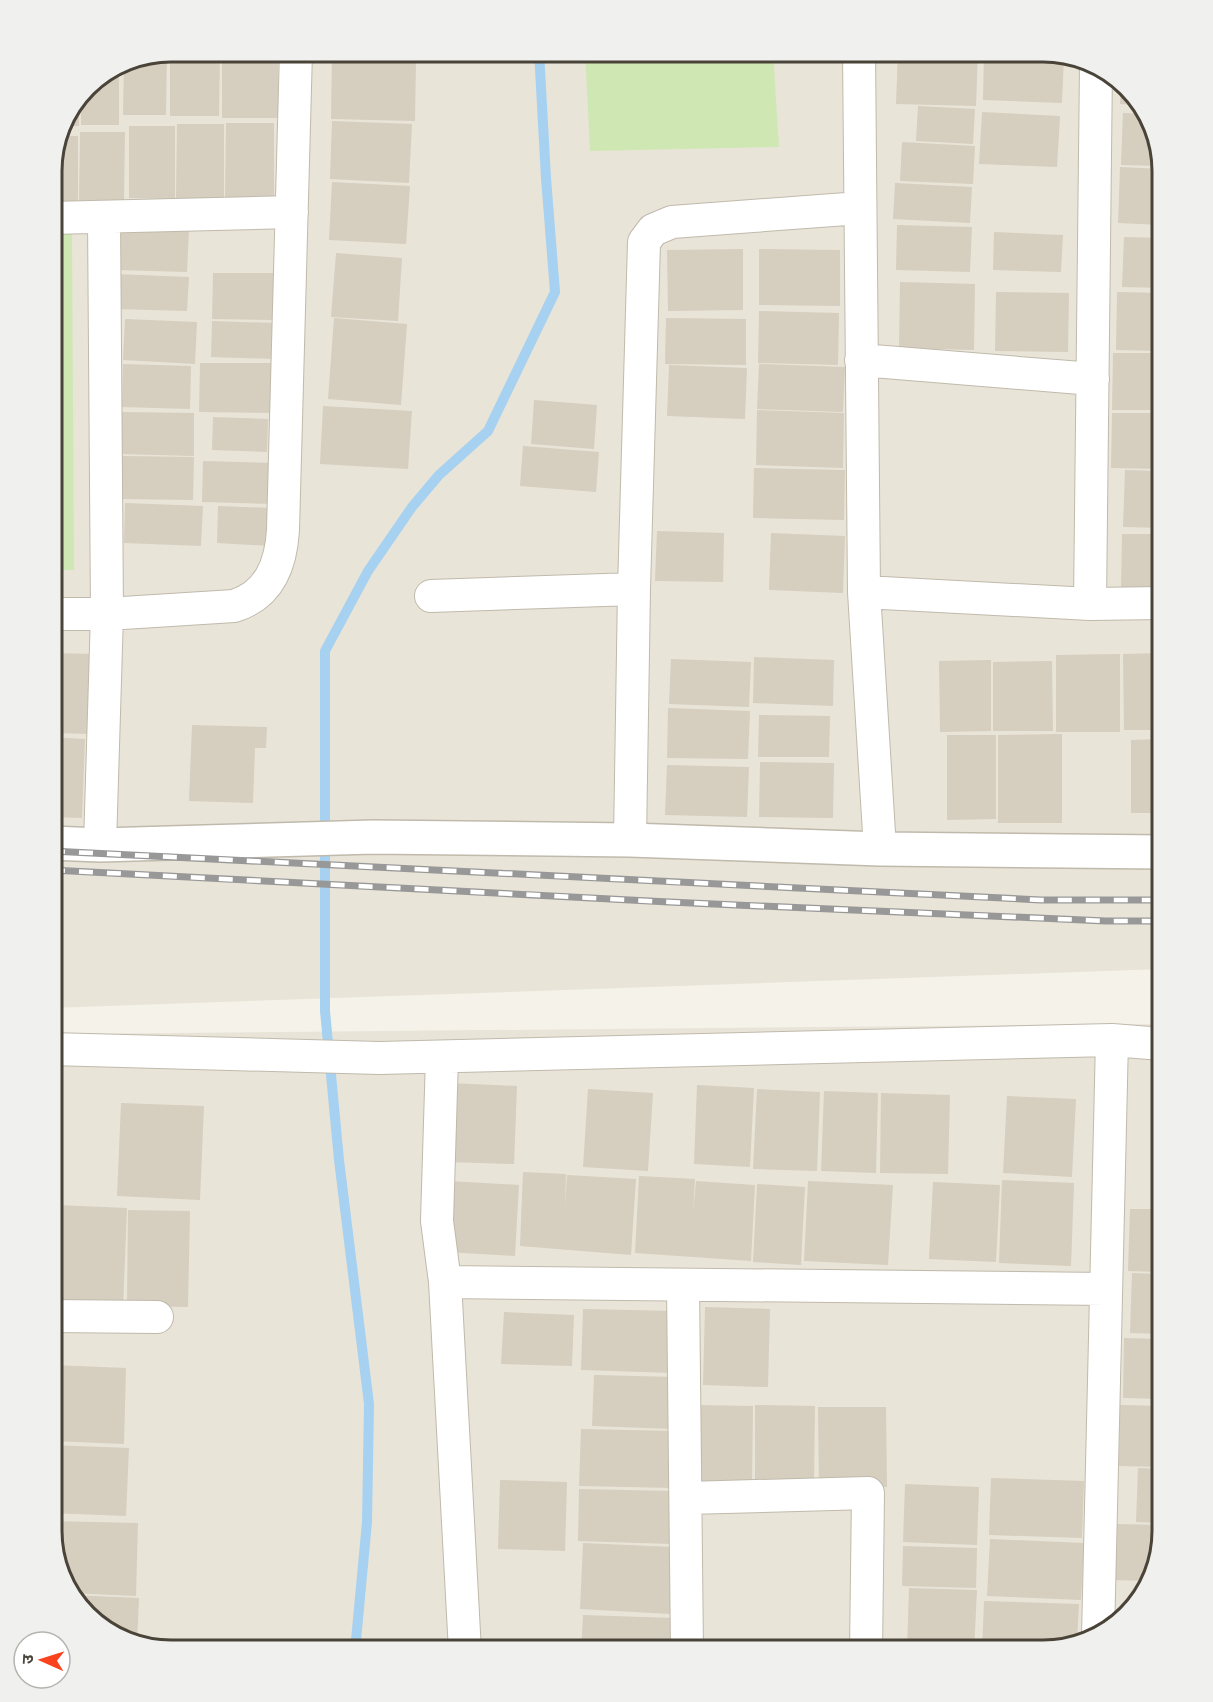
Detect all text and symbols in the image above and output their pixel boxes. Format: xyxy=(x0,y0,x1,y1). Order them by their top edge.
north arrow xyxy=(12,1630,72,1690)
text: उ xyxy=(18,1653,38,1664)

